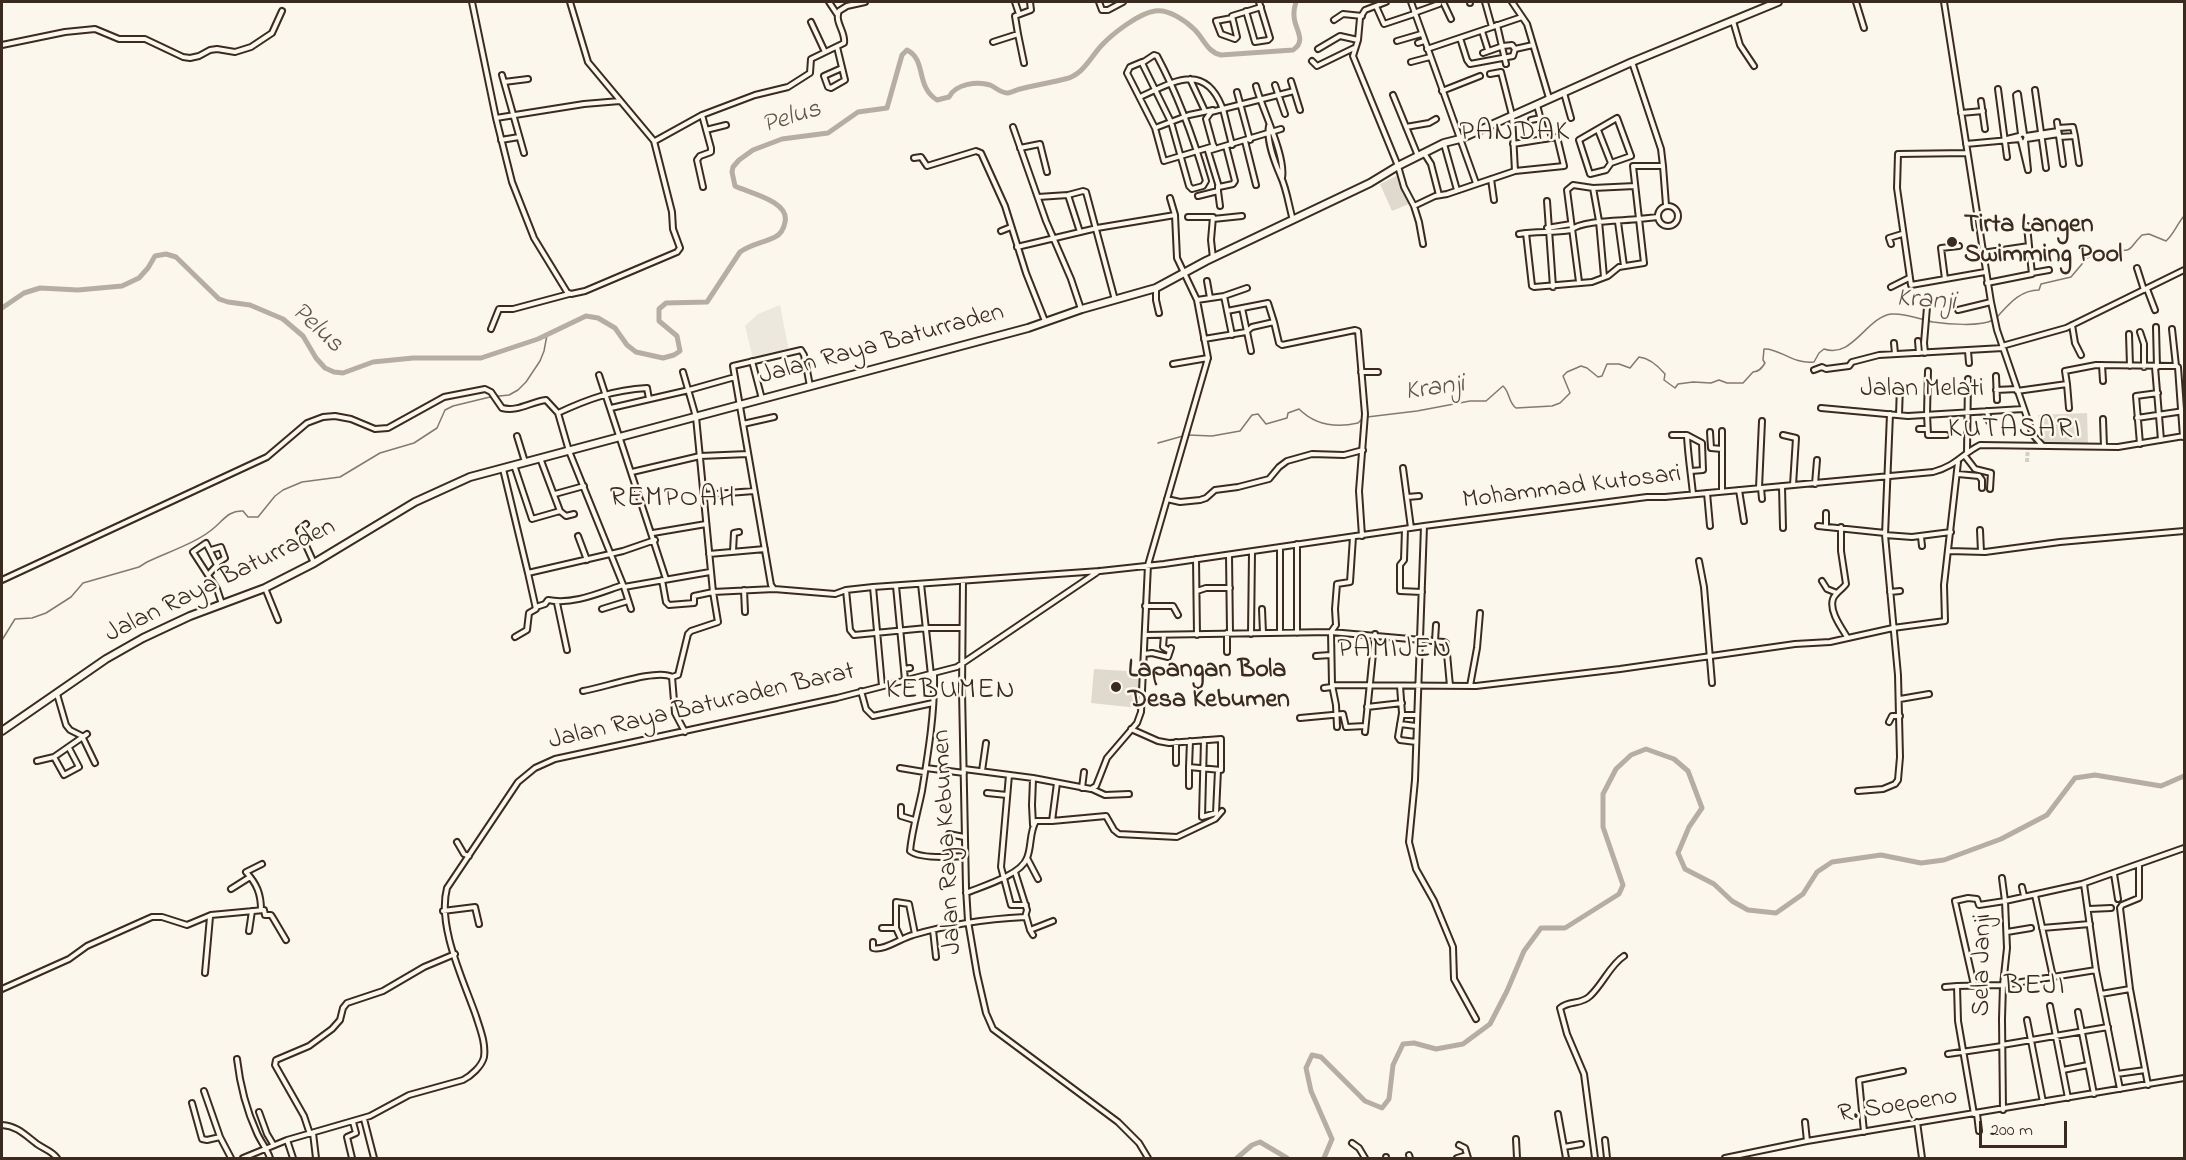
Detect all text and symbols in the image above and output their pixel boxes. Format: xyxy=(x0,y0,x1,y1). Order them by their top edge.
water label: Pelus xyxy=(759,95,825,143)
district label: PANDAK xyxy=(1459,117,1571,151)
place label: Tirta Langen Swimming Pool xyxy=(1964,211,2123,272)
marker: Tirta Langen Swimming Pool xyxy=(1945,235,1959,249)
water label: Kranji xyxy=(1895,284,1957,320)
water label: Pelus xyxy=(283,297,349,361)
street label: Jalan Raya Baturraden xyxy=(756,298,1008,394)
water label: Kranji xyxy=(1403,370,1467,410)
street label: Jalan Melati xyxy=(1860,375,1984,407)
district label: KUTASARI xyxy=(1948,414,2082,448)
street label: Mohammad Kutosari xyxy=(1461,460,1683,518)
district label: REMPOAH xyxy=(610,483,736,517)
street label: Jalan Raya Baturraden xyxy=(101,513,341,651)
district label: PAMIJEN xyxy=(1337,634,1453,668)
place label: Lapangan Bola Desa Kebumen xyxy=(1128,656,1290,718)
street label: Jalan Raya Baturaden Barat xyxy=(546,658,858,758)
district label: KEBUMEN xyxy=(886,675,1016,709)
marker: Lapangan Bola Desa Kebumen xyxy=(1109,680,1123,694)
street label: Jalan Raya Kebumen xyxy=(928,729,970,955)
street label: Sela Janji xyxy=(1968,913,2000,1017)
district label: BEJI xyxy=(2004,971,2066,1005)
street label: R. Soepeno xyxy=(1836,1082,1960,1132)
scale bar xyxy=(1982,1109,2070,1147)
text: 200 m xyxy=(1990,1118,2033,1144)

